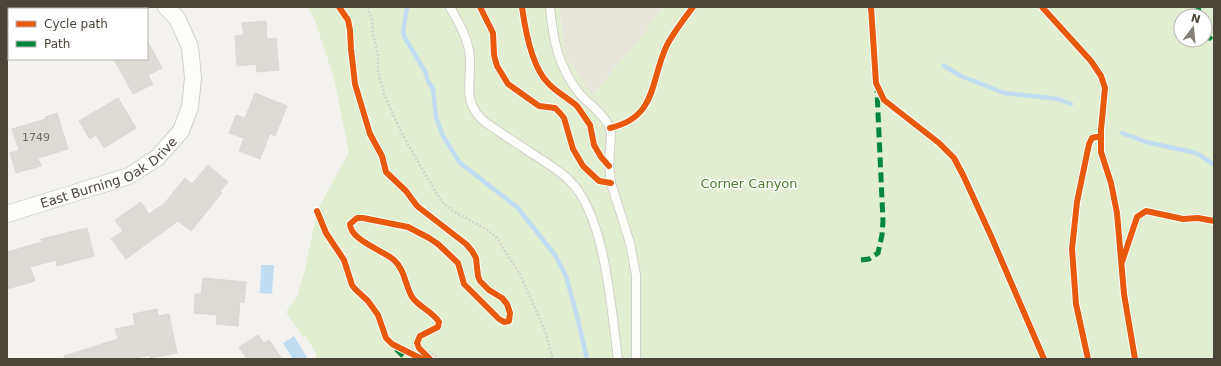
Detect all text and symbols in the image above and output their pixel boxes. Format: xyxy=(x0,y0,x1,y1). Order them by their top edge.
legend xyxy=(8,8,148,60)
north arrow xyxy=(1173,8,1213,48)
text: N xyxy=(1189,11,1202,26)
text: Cycle path xyxy=(44,17,108,31)
text: Path xyxy=(44,37,70,51)
house number: 1749 xyxy=(22,131,50,144)
street label: East Burning Oak Drive xyxy=(38,134,180,211)
park label: Corner Canyon xyxy=(700,176,798,191)

